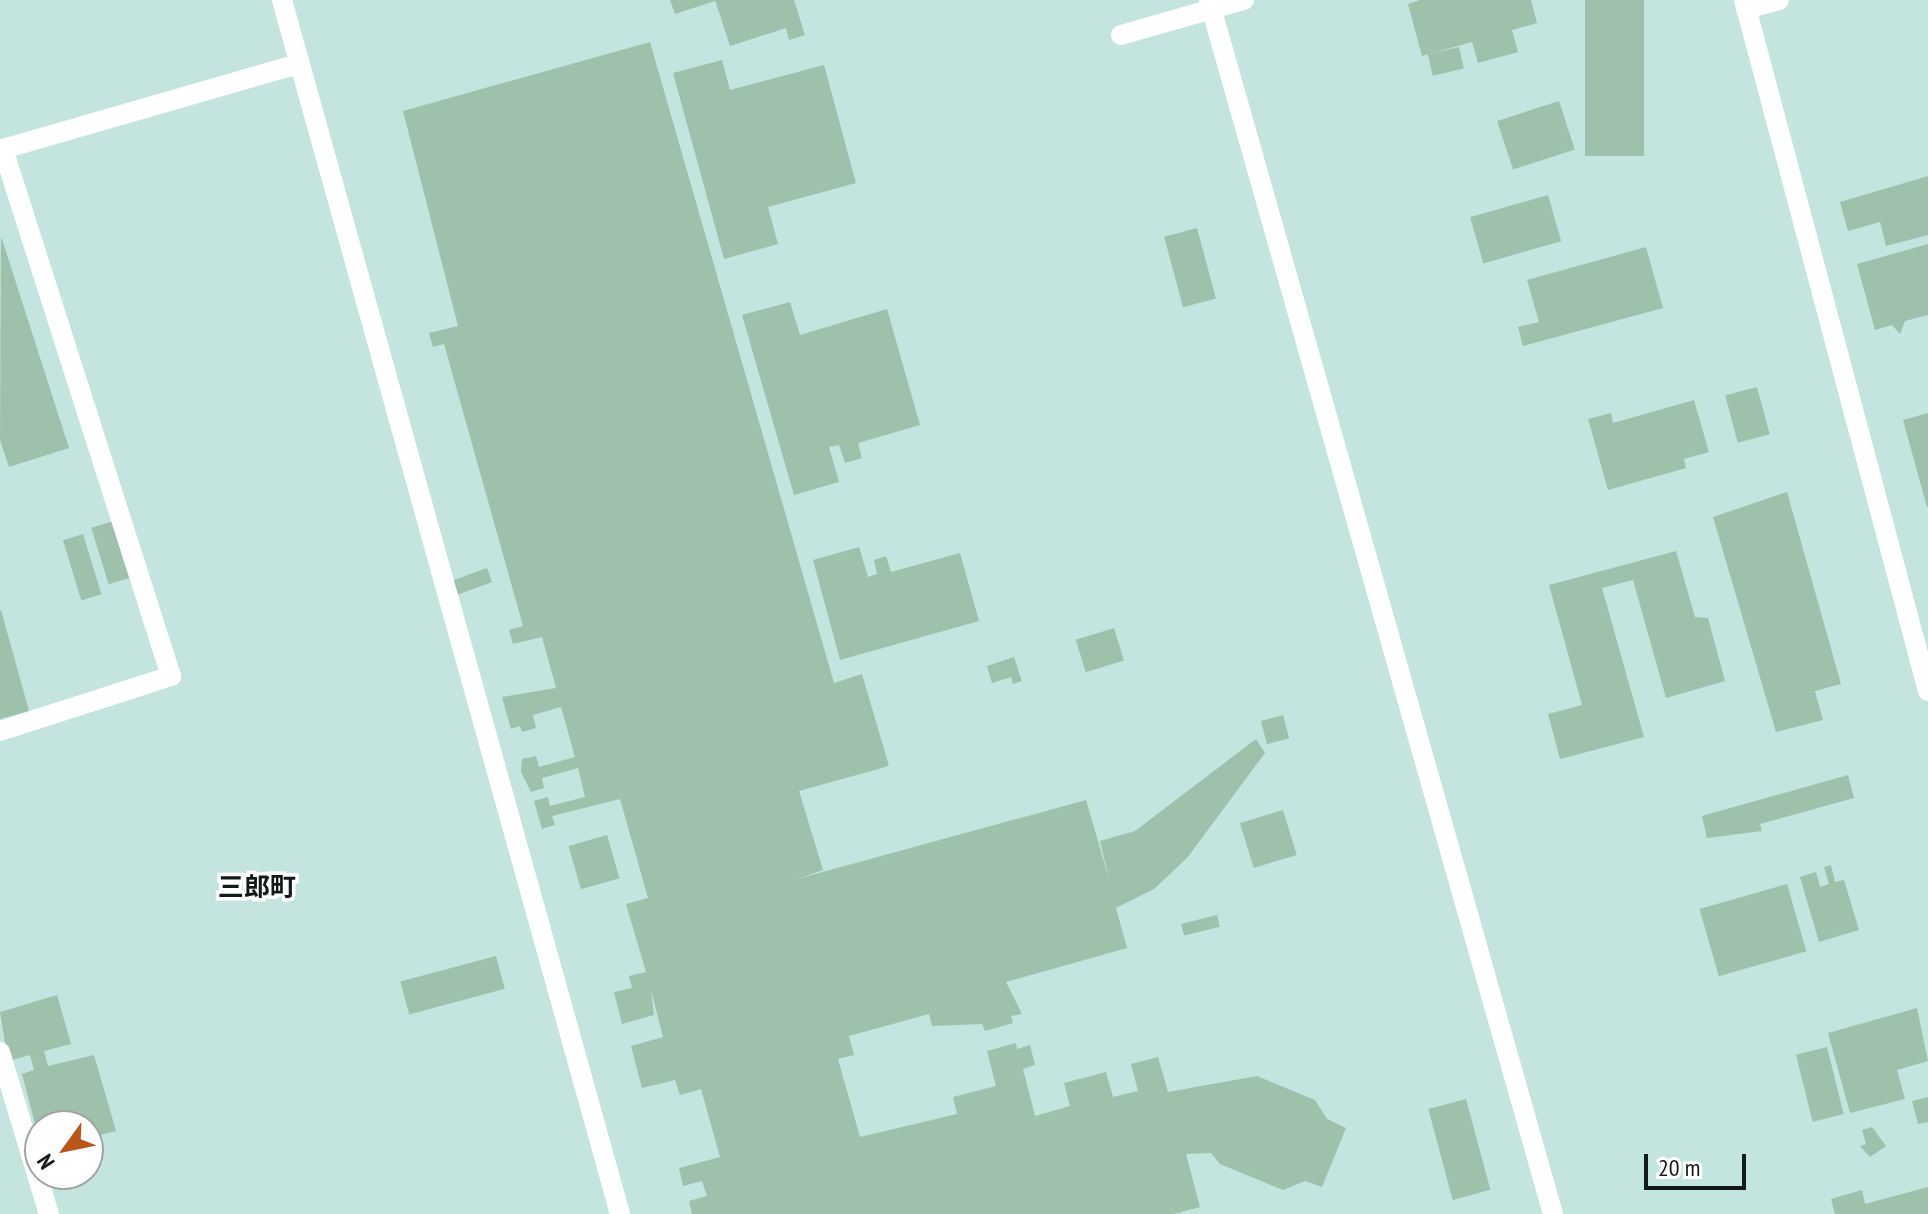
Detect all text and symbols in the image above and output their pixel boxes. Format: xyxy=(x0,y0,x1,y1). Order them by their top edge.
district label: 三郎町 xyxy=(218,871,296,903)
north arrow xyxy=(24,1110,104,1190)
scale bar xyxy=(1648,1138,1750,1188)
text: N xyxy=(31,1149,61,1175)
text: 20 m xyxy=(1658,1152,1700,1183)

